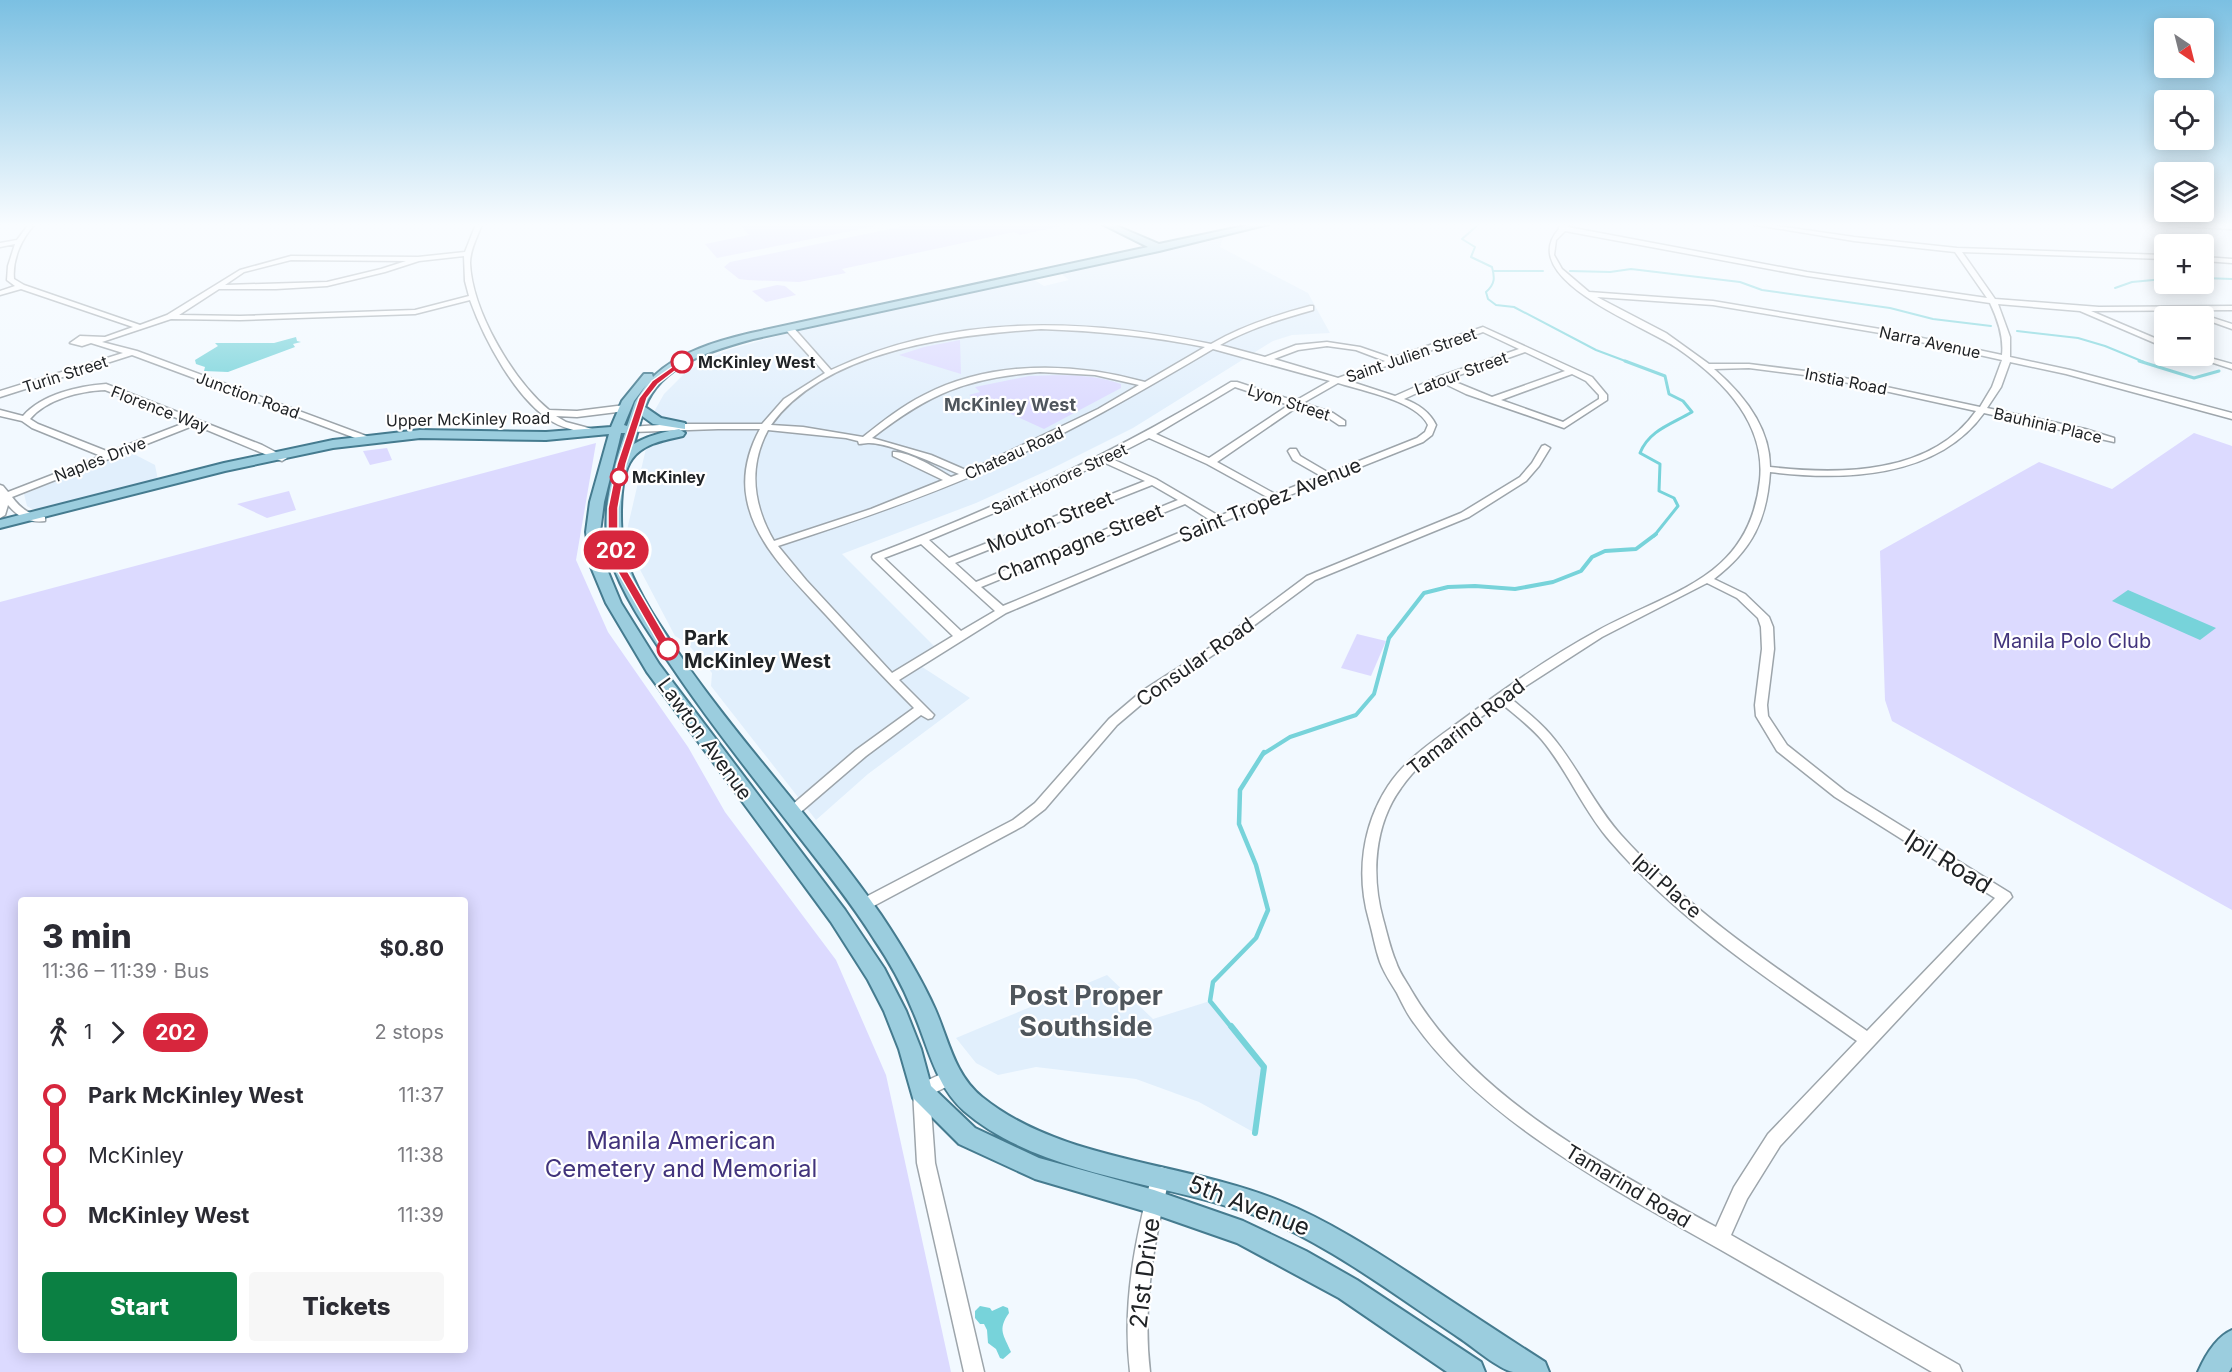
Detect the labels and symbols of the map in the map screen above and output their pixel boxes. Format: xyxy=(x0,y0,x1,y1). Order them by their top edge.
north arrow xyxy=(2154,18,2214,78)
street label: Narra Avenue xyxy=(1878,322,1982,362)
street label: Saint Julien Street xyxy=(1343,323,1479,387)
street label: Latour Street xyxy=(1412,347,1510,399)
street label: Turin Street xyxy=(20,351,110,397)
marker: McKinley West xyxy=(671,351,693,373)
place label: McKinley West xyxy=(698,352,816,372)
street label: Instia Road xyxy=(1803,363,1889,399)
street label: Junction Road xyxy=(194,367,302,423)
street label: Lyon Street xyxy=(1245,379,1333,425)
street label: Florence Way xyxy=(108,381,212,437)
district label: McKinley West xyxy=(944,394,1076,415)
street label: Bauhinia Place xyxy=(1992,403,2104,447)
street label: Upper McKinley Road xyxy=(386,408,550,430)
street label: Chateau Road xyxy=(961,422,1067,484)
street label: Naples Drive xyxy=(51,432,149,486)
street label: Saint Honore Street xyxy=(988,439,1130,519)
street label: Saint Tropez Avenue xyxy=(1175,452,1365,548)
place label: McKinley xyxy=(632,467,706,487)
marker: McKinley xyxy=(610,468,628,486)
street label: Mouton Street xyxy=(983,486,1117,558)
street label: Champagne Street xyxy=(994,499,1167,587)
line badge: 202 xyxy=(582,530,650,570)
street label: Consular Road xyxy=(1131,613,1259,711)
place label: Park McKinley West xyxy=(684,626,831,673)
park label: Manila Polo Club xyxy=(1993,629,2151,653)
marker: Park McKinley West xyxy=(657,638,679,660)
street label: Lawton Avenue xyxy=(653,673,757,805)
street label: Tamarind Road xyxy=(1403,674,1529,780)
street label: Ipil Road xyxy=(1899,823,1997,900)
street label: Ipil Place xyxy=(1627,849,1707,923)
district label: Post Proper Southside xyxy=(1009,979,1163,1043)
park label: Manila American Cemetery and Memorial xyxy=(545,1126,817,1183)
street label: Tamarind Road xyxy=(1561,1139,1695,1233)
street label: 5th Avenue xyxy=(1184,1169,1314,1242)
street label: 21st Drive xyxy=(1123,1216,1166,1330)

